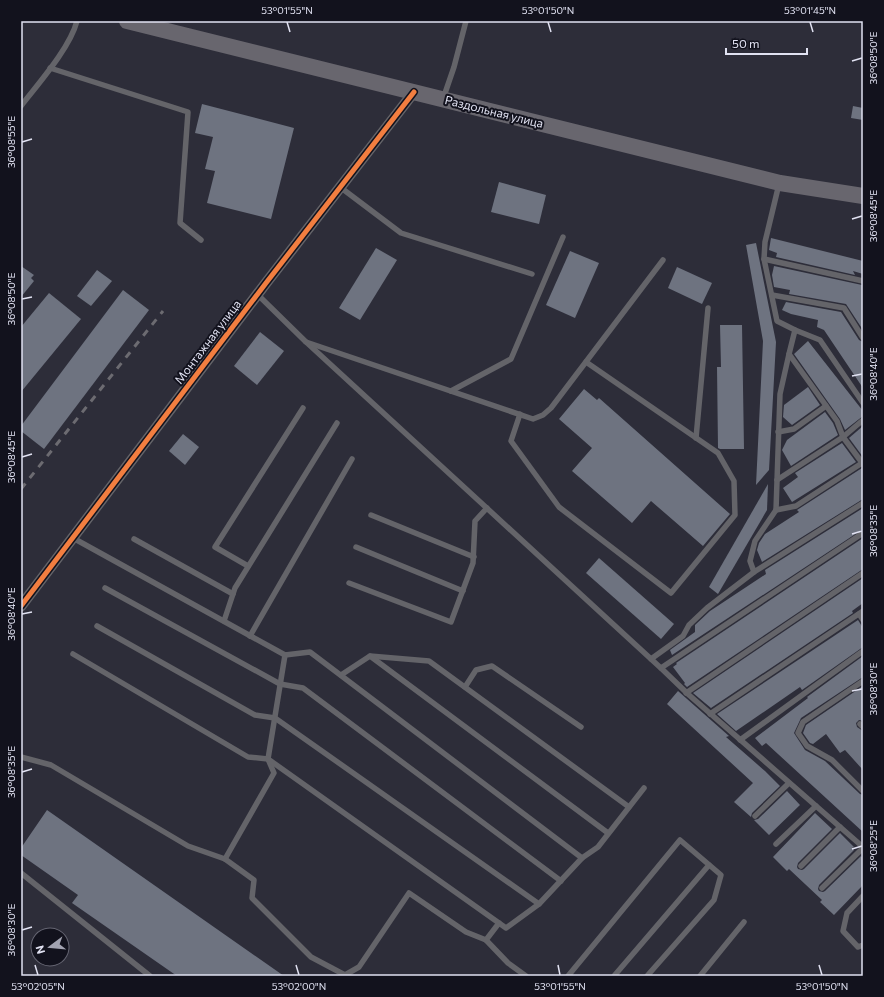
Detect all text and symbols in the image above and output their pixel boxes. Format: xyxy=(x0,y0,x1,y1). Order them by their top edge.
text: 53°01'55"N xyxy=(261,4,313,16)
text: 53°01'50"N xyxy=(522,4,574,16)
text: 53°01'45"N xyxy=(784,4,836,16)
scale bar xyxy=(726,30,807,56)
text: 36°08'50"E xyxy=(867,31,879,85)
text: 50 m xyxy=(732,36,760,50)
street label: Раздольная улица xyxy=(443,92,545,130)
text: 36°08'55"E xyxy=(5,116,17,168)
text: 36°08'45"E xyxy=(867,190,879,242)
text: 36°08'50"E xyxy=(5,272,17,326)
street label: Монтажная улица xyxy=(171,297,243,386)
text: 36°08'40"E xyxy=(867,347,879,401)
text: 36°08'45"E xyxy=(5,431,17,483)
text: 36°08'35"E xyxy=(867,505,879,557)
text: 36°08'40"E xyxy=(5,587,17,641)
text: 36°08'30"E xyxy=(867,662,879,715)
text: 36°08'35"E xyxy=(5,746,17,798)
text: 36°08'25"E xyxy=(867,820,879,872)
text: 36°08'30"E xyxy=(5,903,17,956)
north arrow xyxy=(30,927,70,967)
text: N xyxy=(33,944,47,956)
text: 53°02'05"N xyxy=(11,980,65,992)
text: 53°02'00"N xyxy=(272,980,326,992)
text: 53°01'55"N xyxy=(534,980,586,992)
text: 53°01'50"N xyxy=(796,980,848,992)

